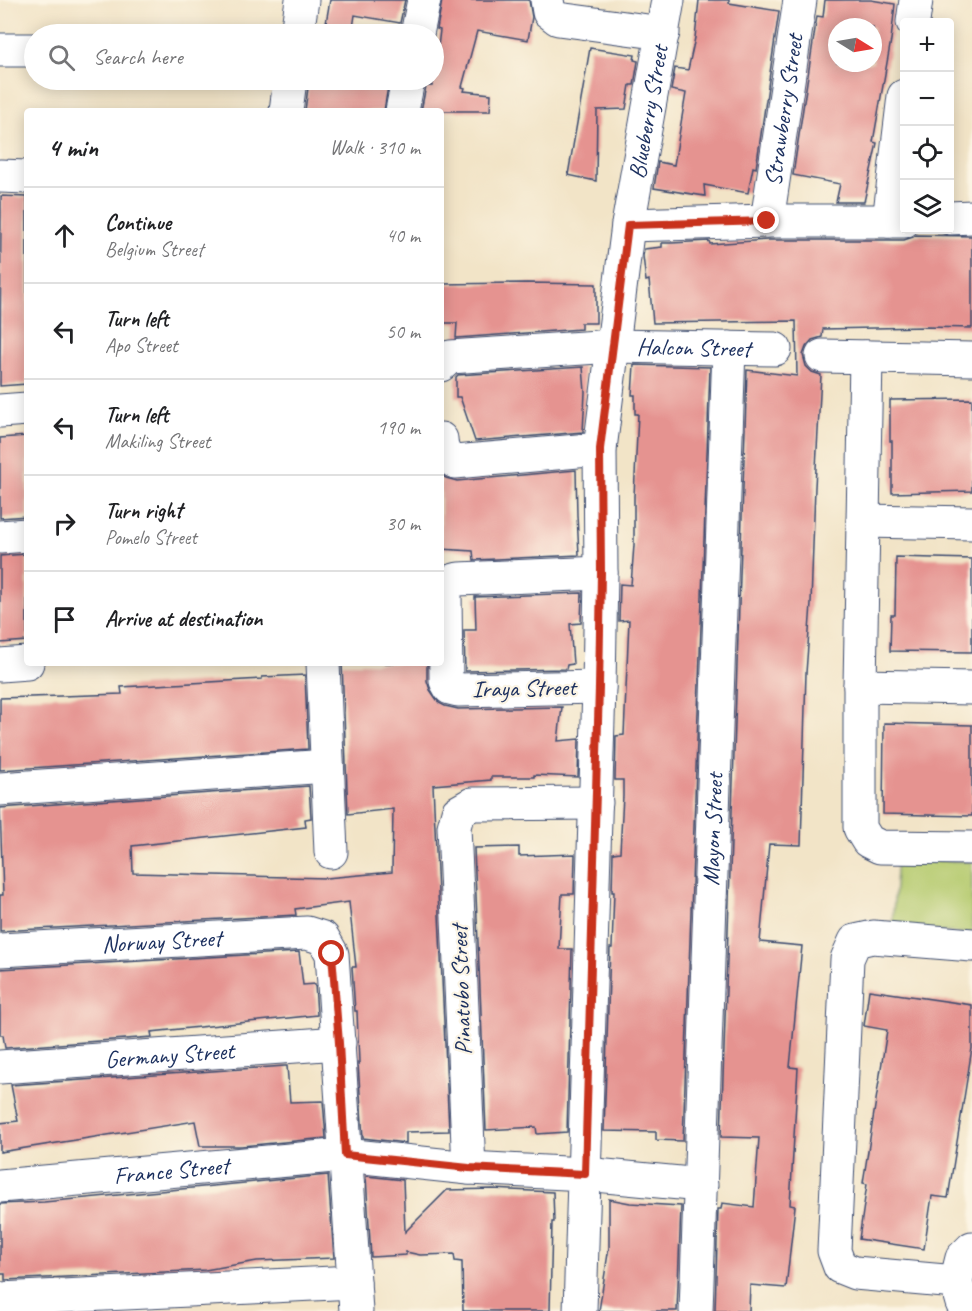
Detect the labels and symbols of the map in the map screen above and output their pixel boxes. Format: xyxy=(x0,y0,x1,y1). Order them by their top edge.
north arrow xyxy=(828,18,882,72)
street label: Strawberry Street xyxy=(757,30,810,188)
street label: Blueberry Street xyxy=(622,41,675,181)
route end xyxy=(753,207,779,233)
street label: Halcon Street xyxy=(636,331,754,364)
street label: Iraya Street xyxy=(472,672,578,704)
street label: Mayon Street xyxy=(696,771,729,886)
street label: Pinatubo Street xyxy=(444,921,478,1056)
street label: Norway Street xyxy=(101,923,225,959)
route start xyxy=(318,940,344,966)
street label: Germany Street xyxy=(104,1035,237,1075)
street label: France Street xyxy=(112,1150,233,1191)

